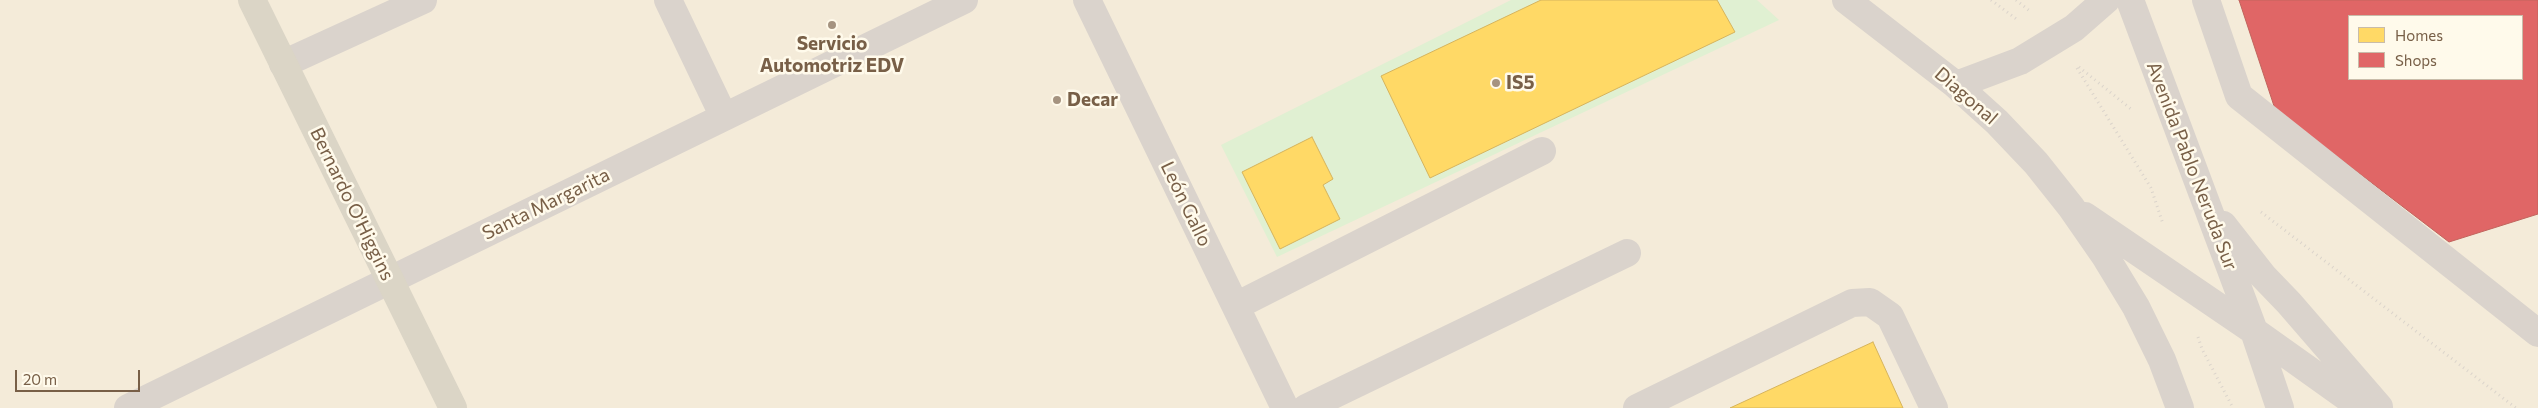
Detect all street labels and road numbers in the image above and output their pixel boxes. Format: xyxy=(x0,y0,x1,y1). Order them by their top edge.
street label: Avenida Pablo Neruda Sur xyxy=(2142,59,2242,273)
street label: Diagonal xyxy=(1930,62,2002,130)
street label: Bernardo O'Higgins xyxy=(305,124,399,284)
street label: León Gallo xyxy=(1156,158,1216,250)
street label: Santa Margarita xyxy=(478,163,614,245)

